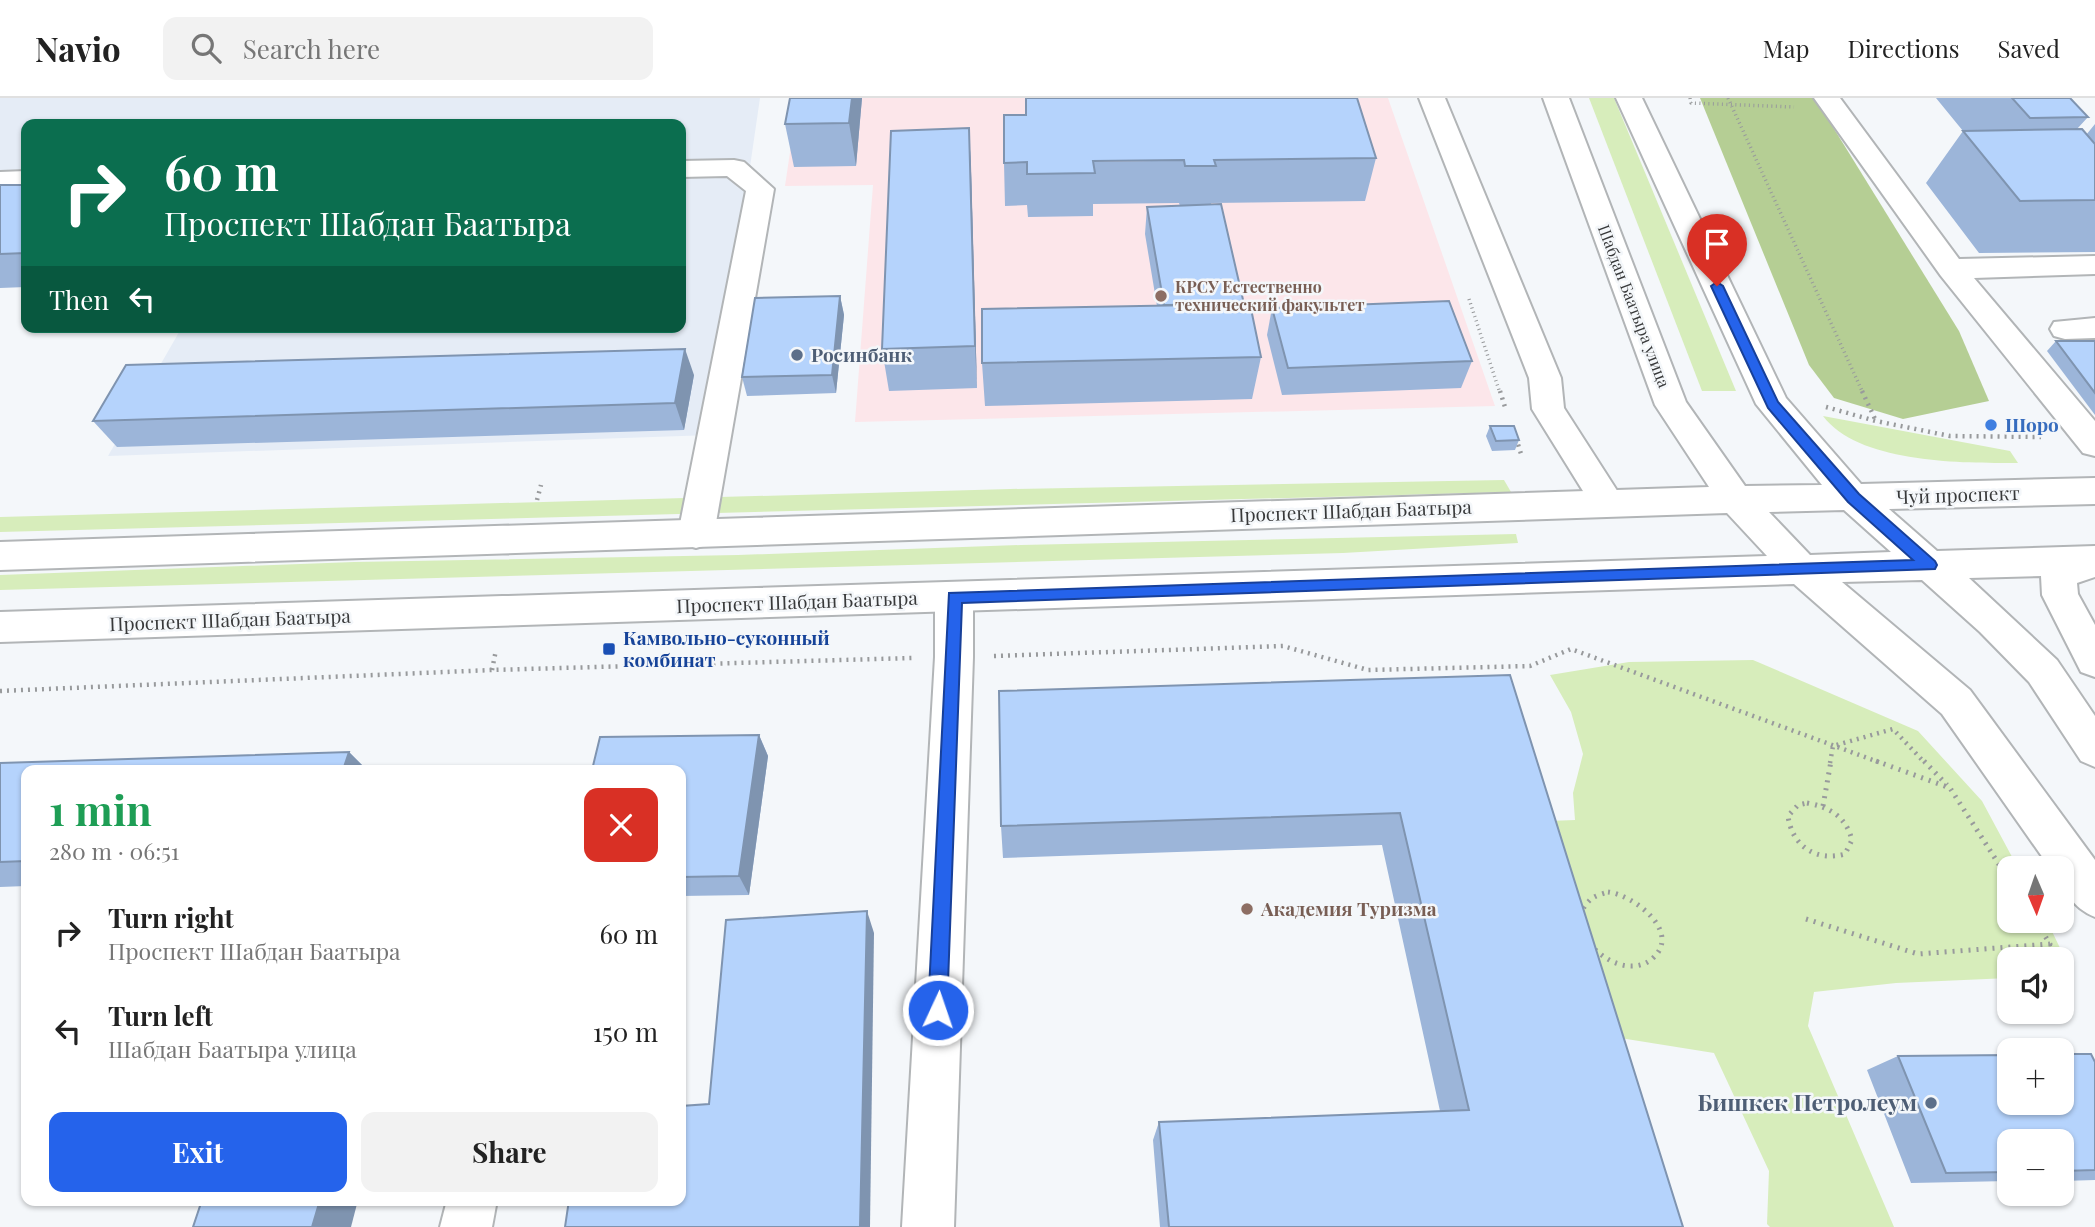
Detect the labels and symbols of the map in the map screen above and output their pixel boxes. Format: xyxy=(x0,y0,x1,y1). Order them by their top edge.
pin xyxy=(1687,214,1747,286)
street label: Шабдан Баатыра улица xyxy=(1594,221,1675,390)
place label: КРСУ Естественно технический факультет xyxy=(1175,276,1365,315)
marker: КРСУ Естественно технический факультет xyxy=(1153,288,1169,304)
place label: Росинбанк xyxy=(811,341,912,367)
marker: Росинбанк xyxy=(789,347,805,363)
place label: Шоро xyxy=(2005,411,2059,437)
marker: Шоро xyxy=(1983,417,1999,433)
street label: Чуй проспект xyxy=(1896,479,2020,509)
street label: Проспект Шабдан Баатыра xyxy=(1230,493,1473,527)
street label: Проспект Шабдан Баатыра xyxy=(676,584,919,618)
street label: Проспект Шабдан Баатыра xyxy=(109,602,352,636)
place label: Камвольно-суконный комбинат xyxy=(623,624,830,672)
marker: Камвольно-суконный комбинат xyxy=(601,641,617,657)
north arrow xyxy=(1997,856,2074,933)
place label: Академия Туризма xyxy=(1260,895,1437,921)
marker: Академия Туризма xyxy=(1239,901,1255,917)
position arrow xyxy=(901,973,975,1047)
place label: Бишкек Петролеум xyxy=(1697,1086,1917,1117)
marker: Бишкек Петролеум xyxy=(1923,1095,1939,1111)

